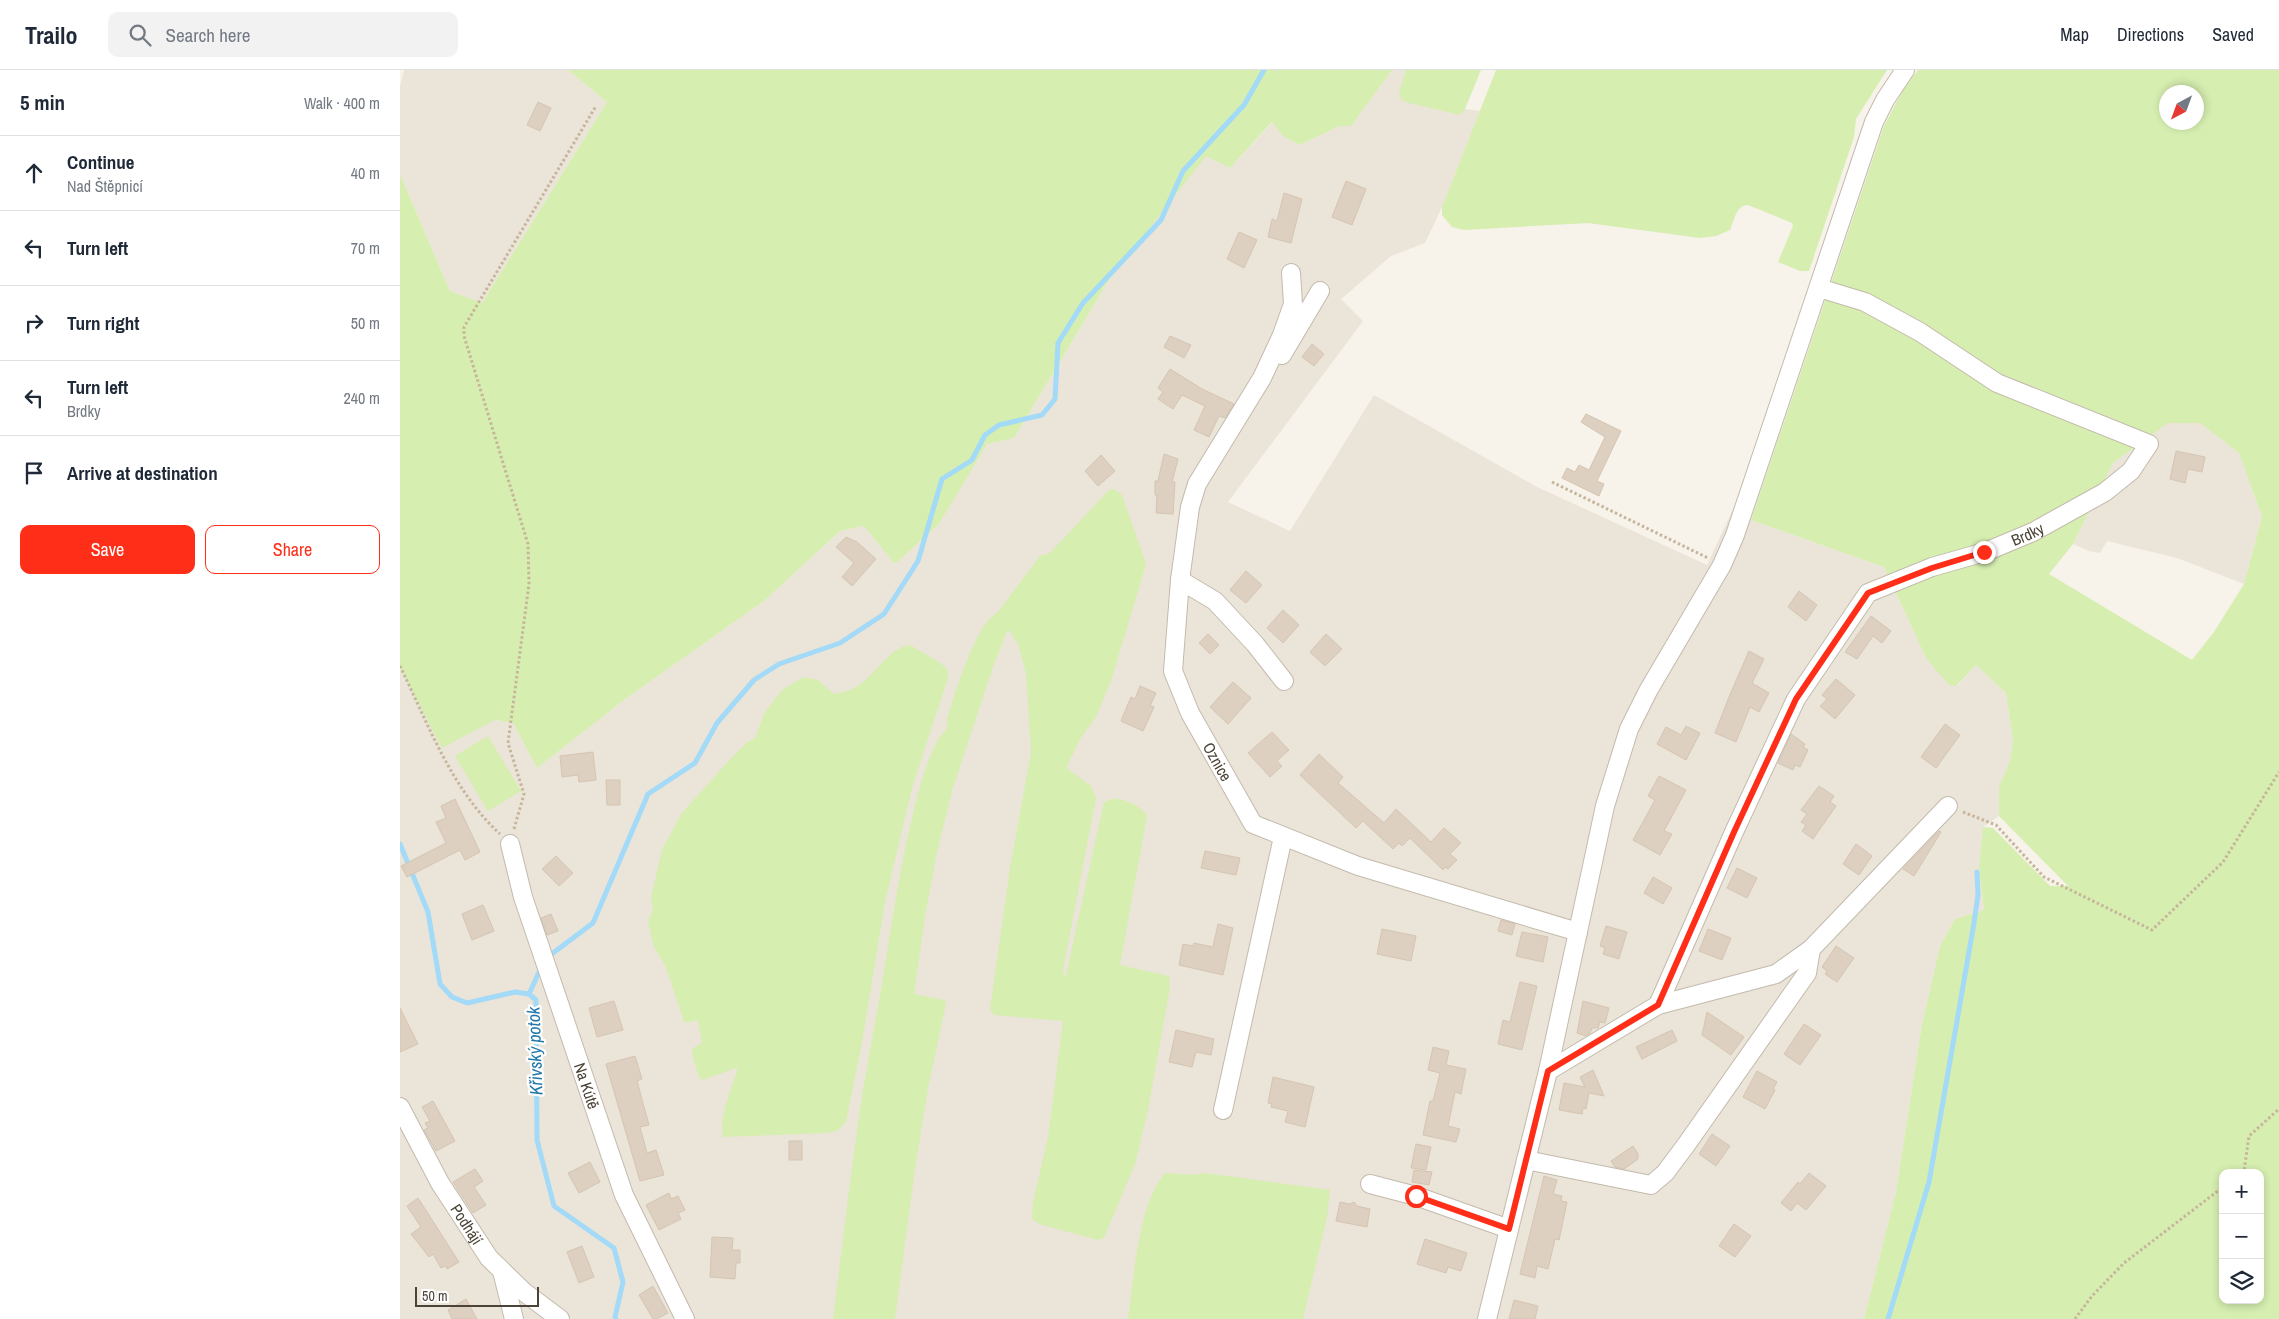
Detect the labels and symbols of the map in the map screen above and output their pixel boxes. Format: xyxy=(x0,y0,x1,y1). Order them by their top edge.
north arrow xyxy=(2159,85,2204,130)
street label: Brdky xyxy=(2008,517,2048,551)
route end xyxy=(1973,541,1996,564)
street label: Oznice xyxy=(1198,738,1237,785)
water label: Křivský potok xyxy=(520,1006,549,1096)
street label: Na Kútě xyxy=(569,1060,605,1112)
route start xyxy=(1405,1185,1428,1208)
street label: Podhájí xyxy=(445,1199,488,1249)
scale bar xyxy=(415,1284,539,1307)

